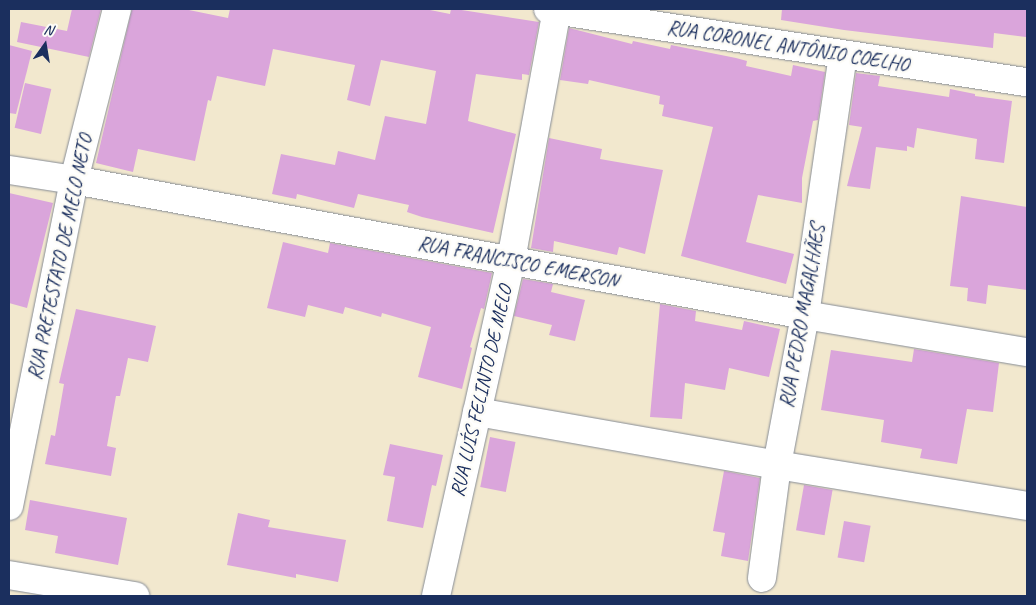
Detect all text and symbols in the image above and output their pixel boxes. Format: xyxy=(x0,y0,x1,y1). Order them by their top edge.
street label: RUA CORONEL ANTÔNIO COELHO xyxy=(666,15,910,77)
north arrow xyxy=(20,20,70,70)
text: N xyxy=(42,21,55,39)
street label: RUA PRETESTATO DE MELO NETO xyxy=(22,131,98,383)
street label: RUA PEDRO MAGALHÃES xyxy=(774,224,830,408)
street label: RUA FRANCISCO EMERSON xyxy=(416,231,620,293)
street label: RUA LUÍS FELINTO DE MELO xyxy=(445,283,517,499)

